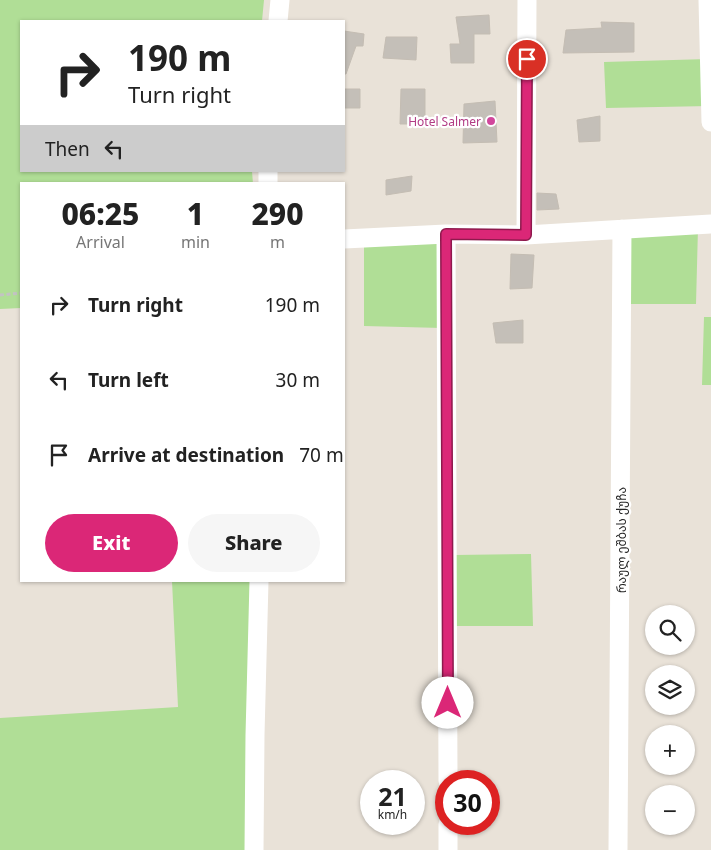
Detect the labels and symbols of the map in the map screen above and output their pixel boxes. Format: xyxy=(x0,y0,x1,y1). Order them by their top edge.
pin xyxy=(506,38,548,80)
place label: Hotel Salmer xyxy=(408,113,481,130)
marker: Hotel Salmer xyxy=(485,115,497,127)
street label: რაულ ეშბას ქუჩა xyxy=(613,487,630,593)
position arrow xyxy=(421,676,473,728)
speed limit sign: 30 xyxy=(435,770,500,835)

